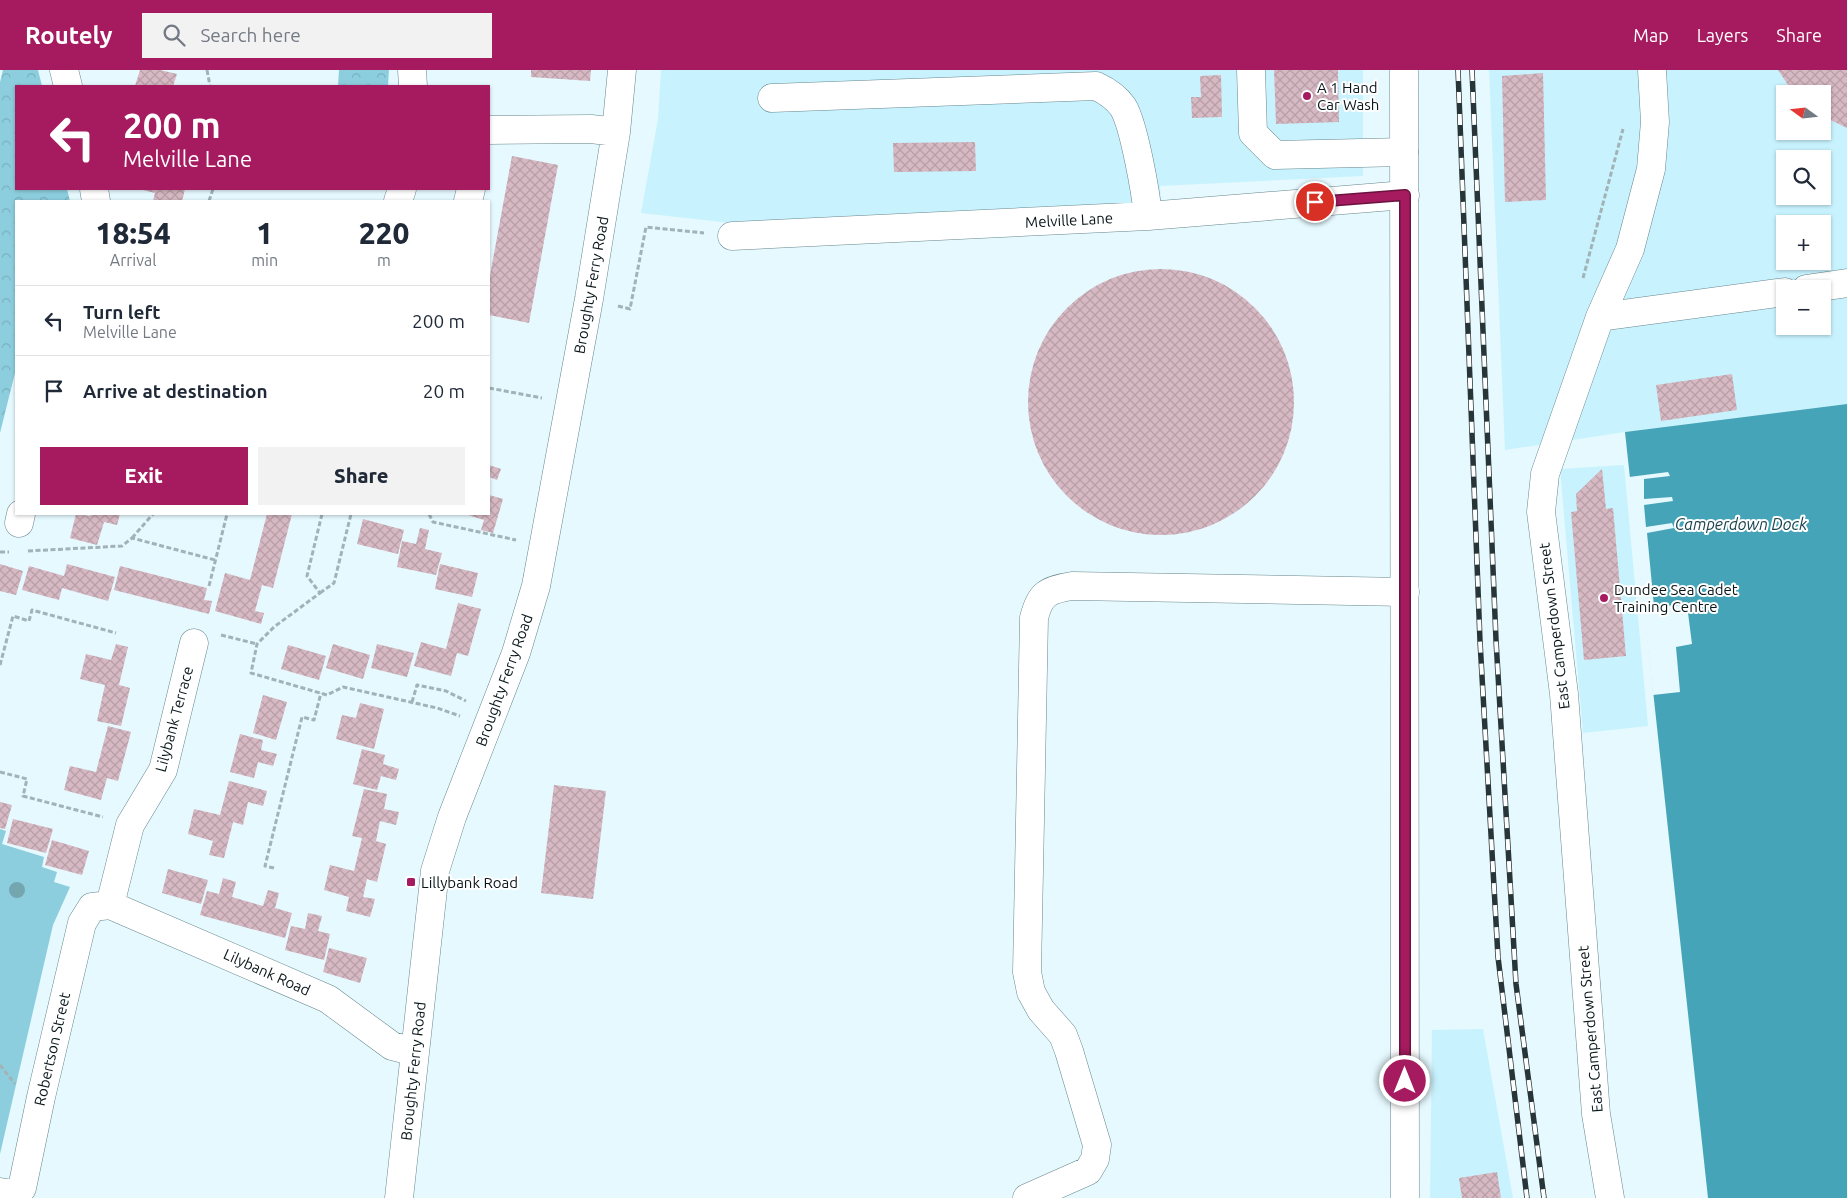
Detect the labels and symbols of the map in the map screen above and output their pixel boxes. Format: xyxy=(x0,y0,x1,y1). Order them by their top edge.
place label: A 1 Hand Car Wash xyxy=(1317,79,1379,113)
north arrow xyxy=(1776,85,1831,140)
marker: A 1 Hand Car Wash xyxy=(1301,90,1313,102)
pin xyxy=(1294,181,1336,223)
street label: Melville Lane xyxy=(1025,209,1113,231)
street label: Broughty Ferry Road xyxy=(571,215,611,355)
water label: Camperdown Dock xyxy=(1675,515,1808,533)
street label: East Camperdown Street xyxy=(1535,542,1573,710)
place label: Dundee Sea Cadet Training Centre xyxy=(1614,581,1738,615)
marker: Dundee Sea Cadet Training Centre xyxy=(1598,592,1610,604)
street label: Broughty Ferry Road xyxy=(472,612,536,748)
street label: Lilybank Terrace xyxy=(152,664,196,774)
place label: Lillybank Road xyxy=(421,874,518,891)
marker: Lillybank Road xyxy=(405,876,417,888)
street label: Lilybank Road xyxy=(221,945,313,999)
street label: East Camperdown Street xyxy=(1574,945,1606,1113)
street label: Robertson Street xyxy=(31,991,73,1107)
street label: Broughty Ferry Road xyxy=(397,1001,429,1141)
position arrow xyxy=(1378,1054,1430,1106)

